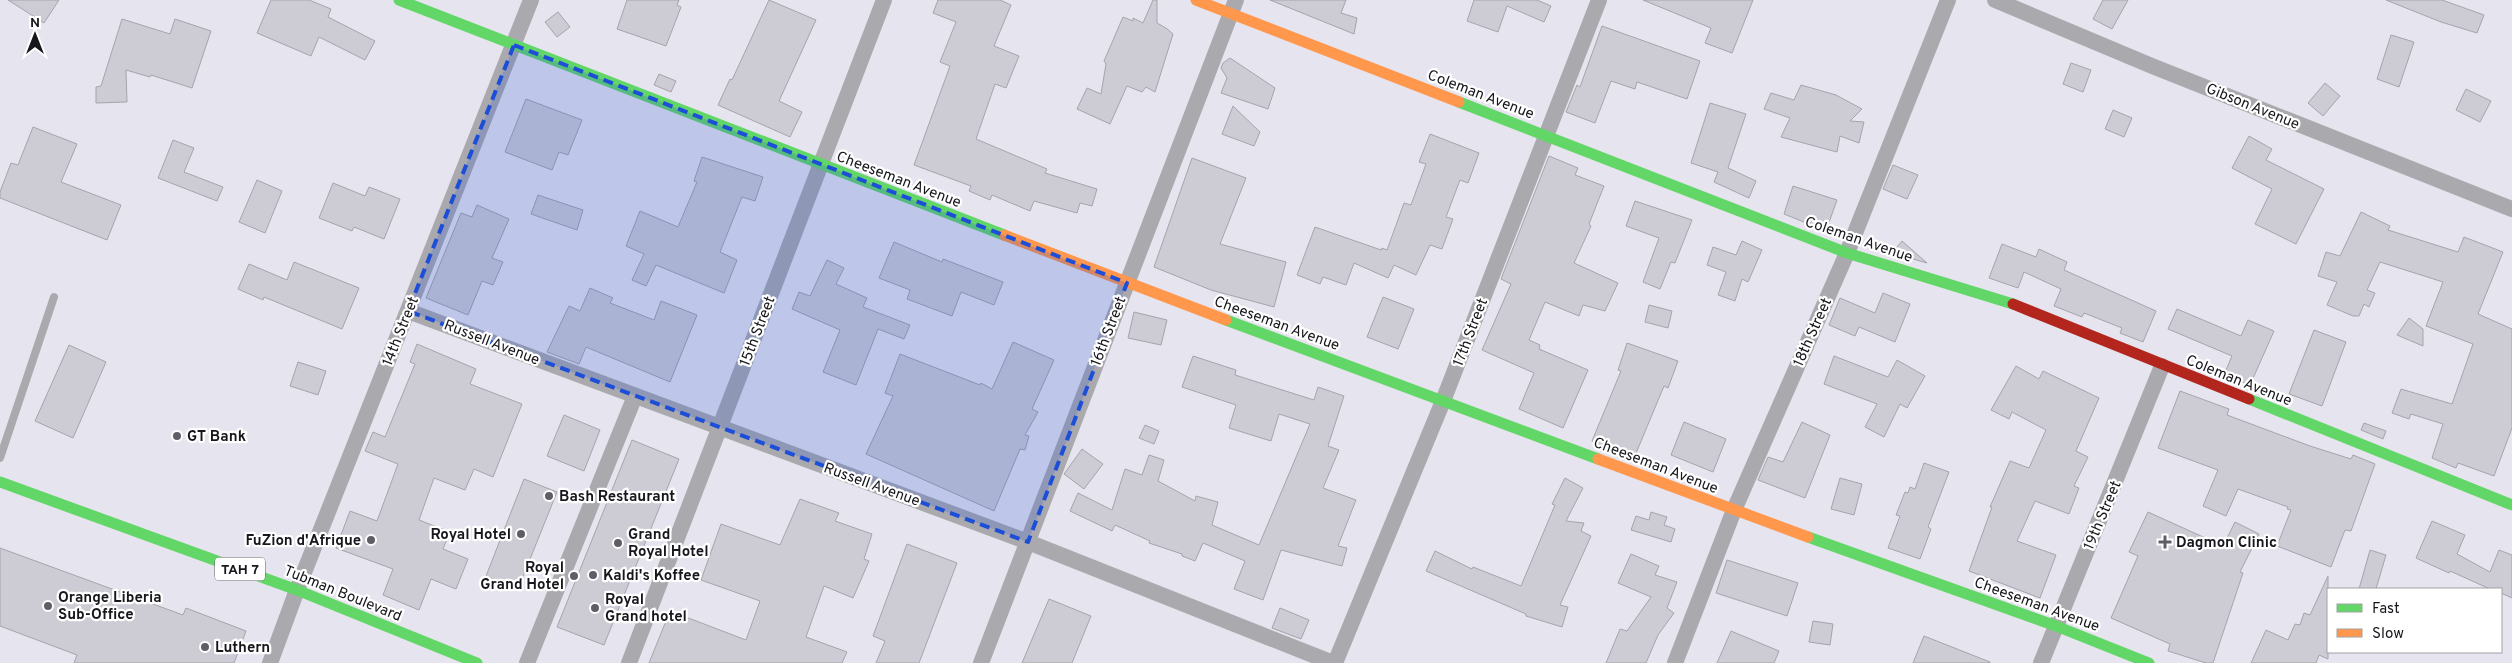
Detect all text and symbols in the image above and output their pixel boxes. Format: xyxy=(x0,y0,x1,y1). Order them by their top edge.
north arrow xyxy=(10,10,60,60)
text: N xyxy=(30,15,40,32)
street label: Coleman Avenue xyxy=(1424,66,1536,124)
street label: Gibson Avenue xyxy=(2203,80,2302,135)
street label: Cheeseman Avenue xyxy=(833,148,964,213)
street label: Coleman Avenue xyxy=(1802,213,1915,268)
street label: Cheeseman Avenue xyxy=(1211,293,1342,356)
street label: 14th Street xyxy=(379,294,424,369)
street label: 15th Street xyxy=(736,294,780,369)
street label: 16th Street xyxy=(1087,294,1131,369)
street label: 18th Street xyxy=(1790,295,1837,370)
street label: 17th Street xyxy=(1450,296,1493,369)
street label: Russell Avenue xyxy=(441,316,542,370)
street label: Coleman Avenue xyxy=(2183,351,2294,411)
place label: GT Bank xyxy=(187,428,246,447)
marker: GT Bank xyxy=(171,430,183,442)
street label: Cheeseman Avenue xyxy=(1590,434,1721,499)
street label: Russell Avenue xyxy=(821,459,922,512)
street label: 19th Street xyxy=(2080,478,2126,553)
place label: Bash Restaurant xyxy=(559,488,675,507)
marker: Bash Restaurant xyxy=(543,490,555,502)
place label: Royal Hotel xyxy=(430,526,511,545)
place label: Grand Royal Hotel xyxy=(628,526,709,562)
marker: Royal Hotel xyxy=(515,528,527,540)
place label: FuZion d'Afrique xyxy=(245,532,361,551)
marker: FuZion d'Afrique xyxy=(365,534,377,546)
place label: Dagmon Clinic xyxy=(2176,534,2277,553)
marker: Dagmon Clinic xyxy=(2158,535,2172,549)
marker: Grand Royal Hotel xyxy=(612,537,624,549)
road number: TAH 7 xyxy=(215,558,265,580)
place label: Royal Grand Hotel xyxy=(480,559,564,595)
street label: Tubman Boulevard xyxy=(281,562,404,627)
place label: Kaldi's Koffee xyxy=(603,567,700,586)
marker: Kaldi's Koffee xyxy=(587,569,599,581)
marker: Royal Grand Hotel xyxy=(568,570,580,582)
street label: Cheeseman Avenue xyxy=(1971,574,2102,637)
legend xyxy=(2327,588,2502,653)
place label: Orange Liberia Sub-Office xyxy=(58,589,162,625)
place label: Royal Grand hotel xyxy=(605,591,687,627)
marker: Orange Liberia Sub-Office xyxy=(42,600,54,612)
text: Fast xyxy=(2372,600,2400,619)
marker: Royal Grand hotel xyxy=(589,602,601,614)
text: Slow xyxy=(2372,625,2404,644)
place label: Luthern xyxy=(215,639,270,658)
marker: Luthern xyxy=(199,641,211,653)

